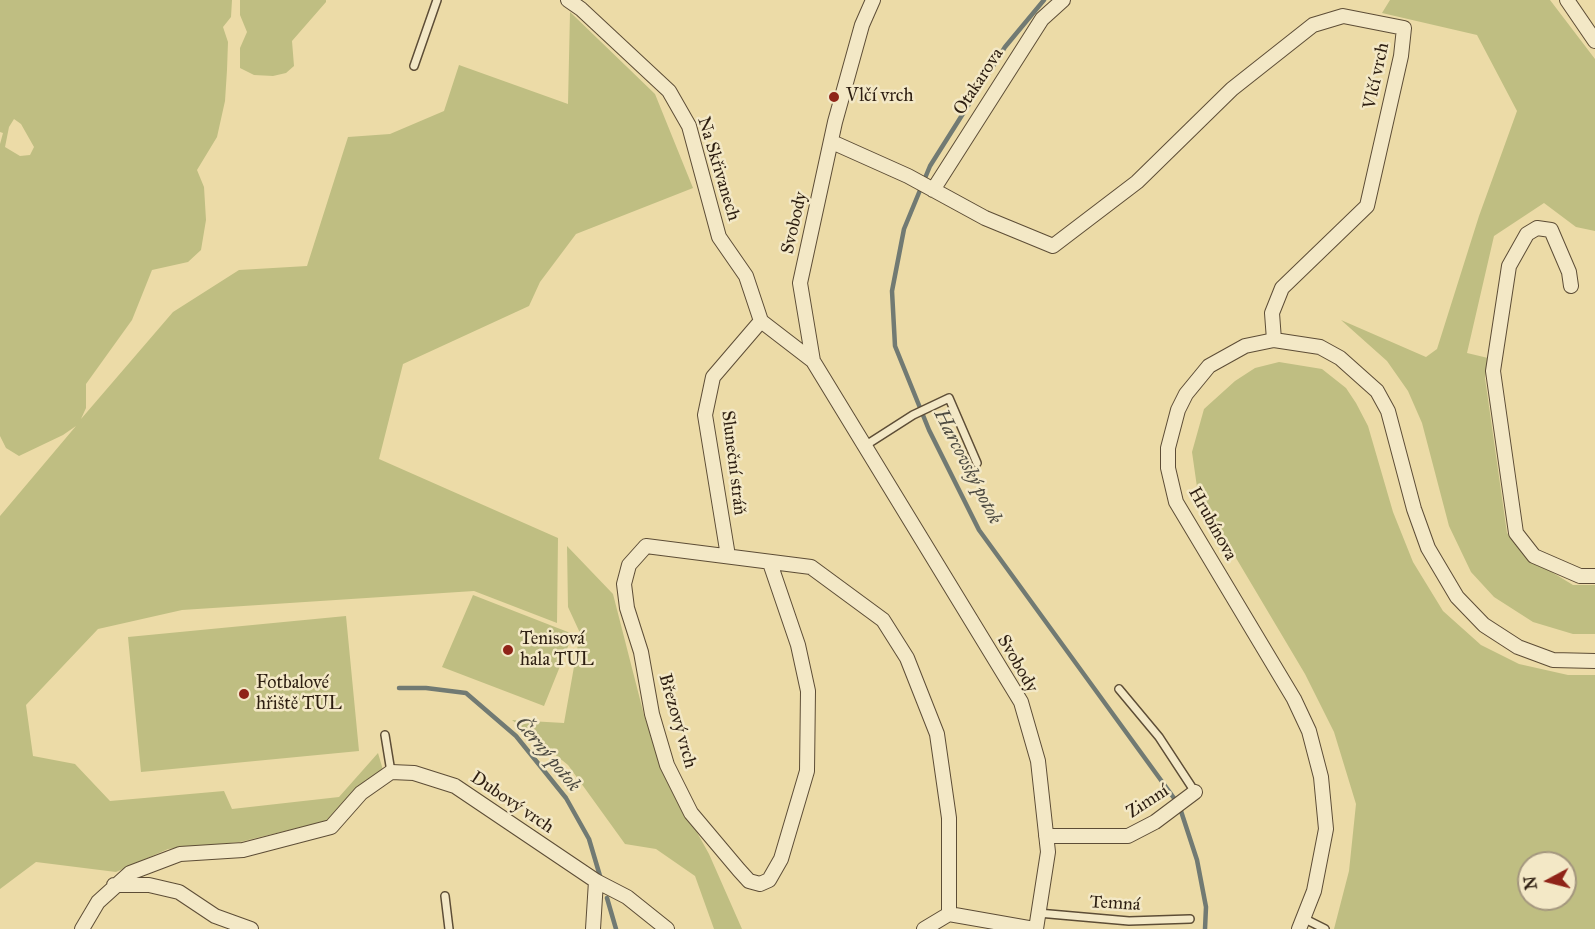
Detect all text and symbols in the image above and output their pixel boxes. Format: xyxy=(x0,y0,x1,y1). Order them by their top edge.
street label: Vlčí vrch xyxy=(1359,41,1395,111)
street label: Otakarova xyxy=(949,44,1009,120)
place label: Vlčí vrch xyxy=(846,86,913,108)
marker: Vlčí vrch xyxy=(827,90,841,104)
street label: Na Skřivanech xyxy=(692,114,744,224)
street label: Svobody xyxy=(777,190,813,256)
water label: Harcovský potok xyxy=(928,405,1006,529)
street label: Sluneční stráň xyxy=(716,410,750,516)
street label: Hrubínova xyxy=(1183,483,1241,565)
place label: Tenisová hala TUL xyxy=(520,629,594,672)
street label: Svobody xyxy=(992,631,1042,697)
marker: Tenisová hala TUL xyxy=(501,643,515,657)
street label: Březový vrch xyxy=(653,671,701,771)
place label: Fotbalové hřiště TUL xyxy=(256,673,342,716)
marker: Fotbalové hřiště TUL xyxy=(237,687,251,701)
water label: Černý potok xyxy=(509,713,585,797)
street label: Dubový vrch xyxy=(466,767,558,839)
street label: Zimní xyxy=(1123,780,1173,824)
north arrow xyxy=(1517,851,1577,911)
text: N xyxy=(1520,875,1541,891)
street label: Temná xyxy=(1089,892,1141,916)

